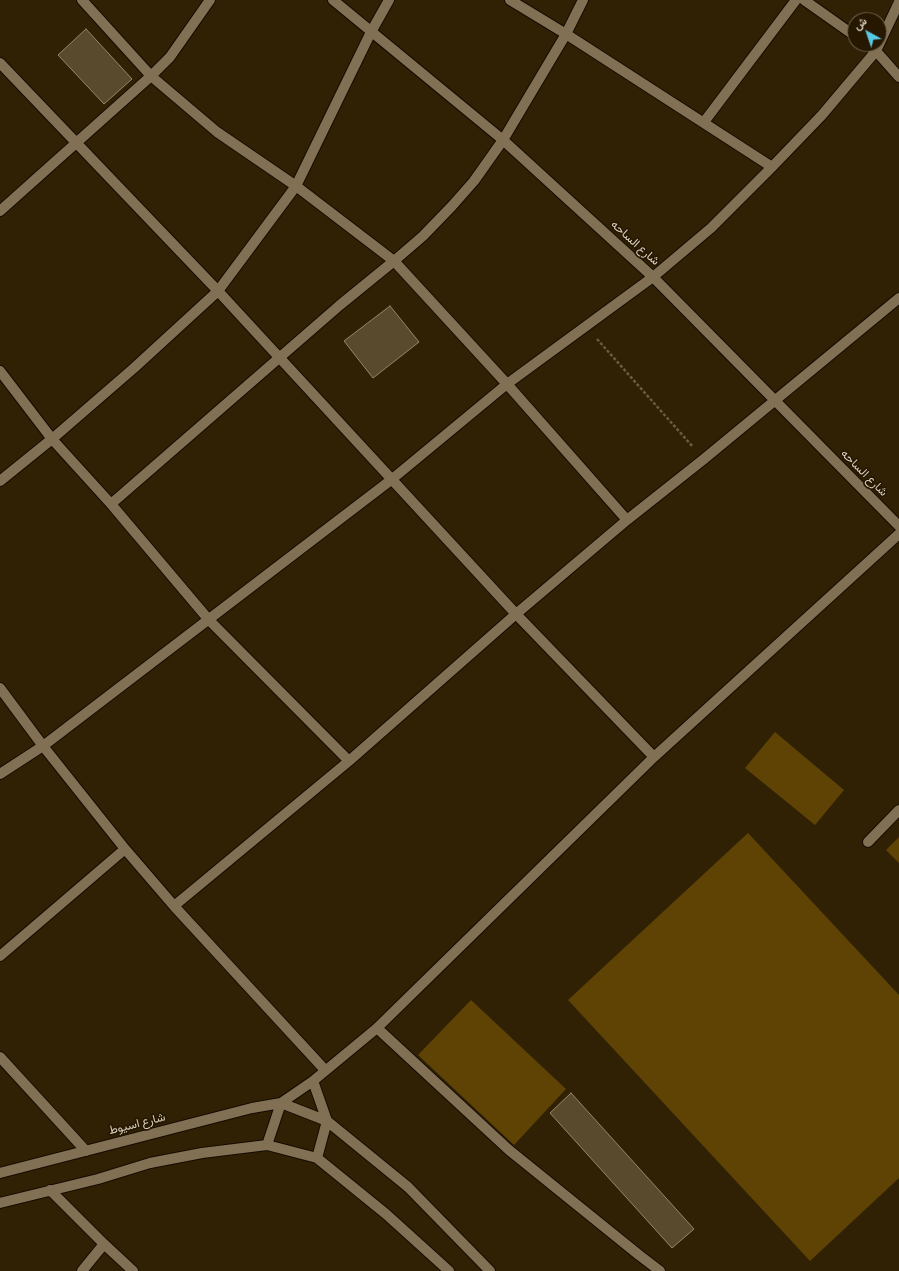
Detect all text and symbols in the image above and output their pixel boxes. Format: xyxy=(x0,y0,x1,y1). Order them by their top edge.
north arrow xyxy=(847,12,887,52)
text: ش xyxy=(850,13,869,33)
street label: شارع الساحه xyxy=(608,217,662,269)
street label: شارع الساحه xyxy=(838,447,890,499)
street label: شارع اسيوط xyxy=(107,1110,167,1138)

